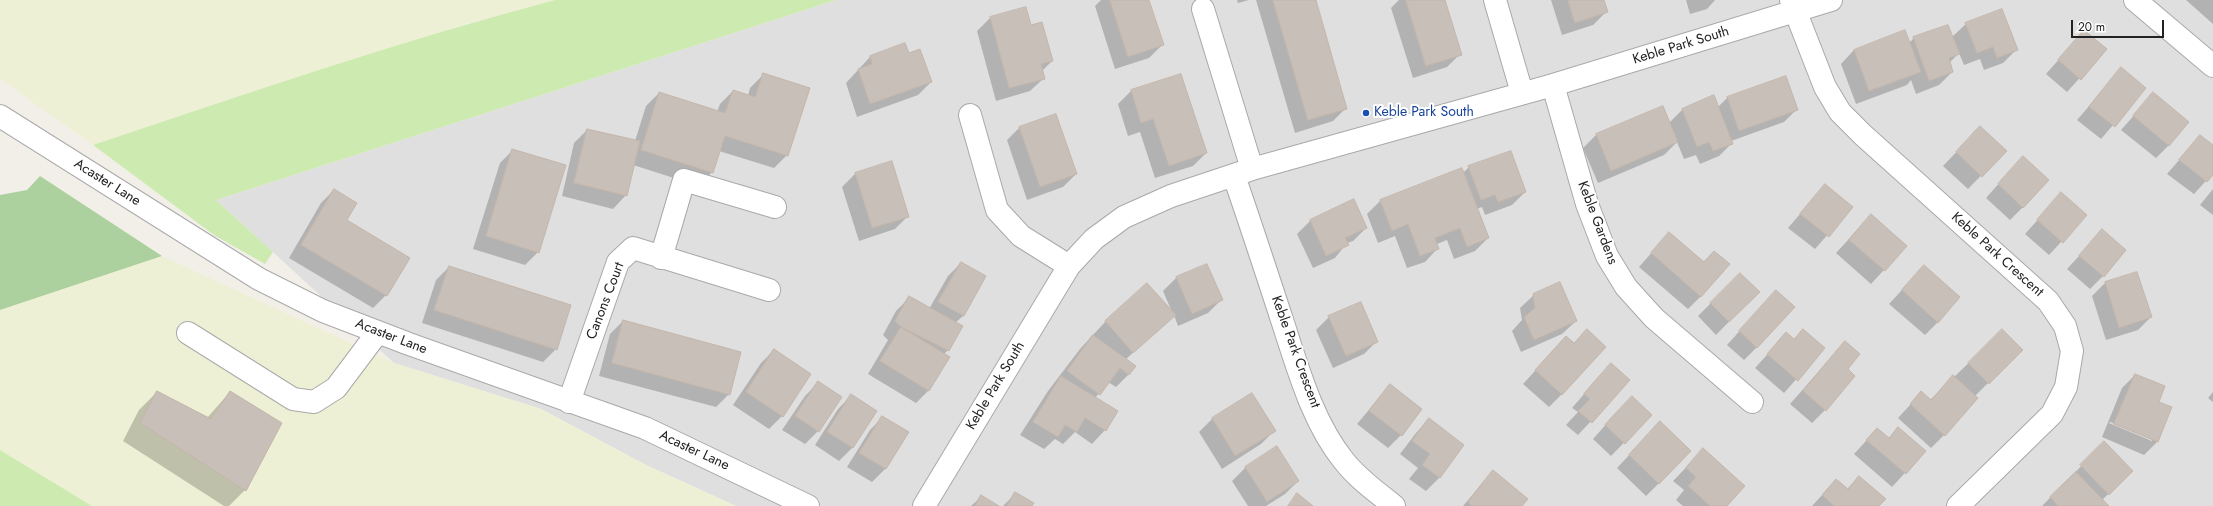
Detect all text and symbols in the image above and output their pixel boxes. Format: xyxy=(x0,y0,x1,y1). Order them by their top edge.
scale bar xyxy=(2073,12,2166,38)
text: 20 m xyxy=(2078,18,2105,36)
street label: Keble Park South xyxy=(1631,23,1731,69)
place label: Keble Park South xyxy=(1374,105,1474,121)
marker: Keble Park South xyxy=(1361,108,1371,118)
street label: Acaster Lane xyxy=(71,156,143,210)
street label: Keble Gardens xyxy=(1573,179,1621,267)
street label: Keble Park Crescent xyxy=(1947,209,2047,301)
street label: Canons Court xyxy=(584,260,628,342)
street label: Keble Park Crescent xyxy=(1267,294,1323,410)
street label: Acaster Lane xyxy=(353,316,429,358)
street label: Keble Park South xyxy=(963,339,1029,433)
street label: Acaster Lane xyxy=(656,427,732,475)

